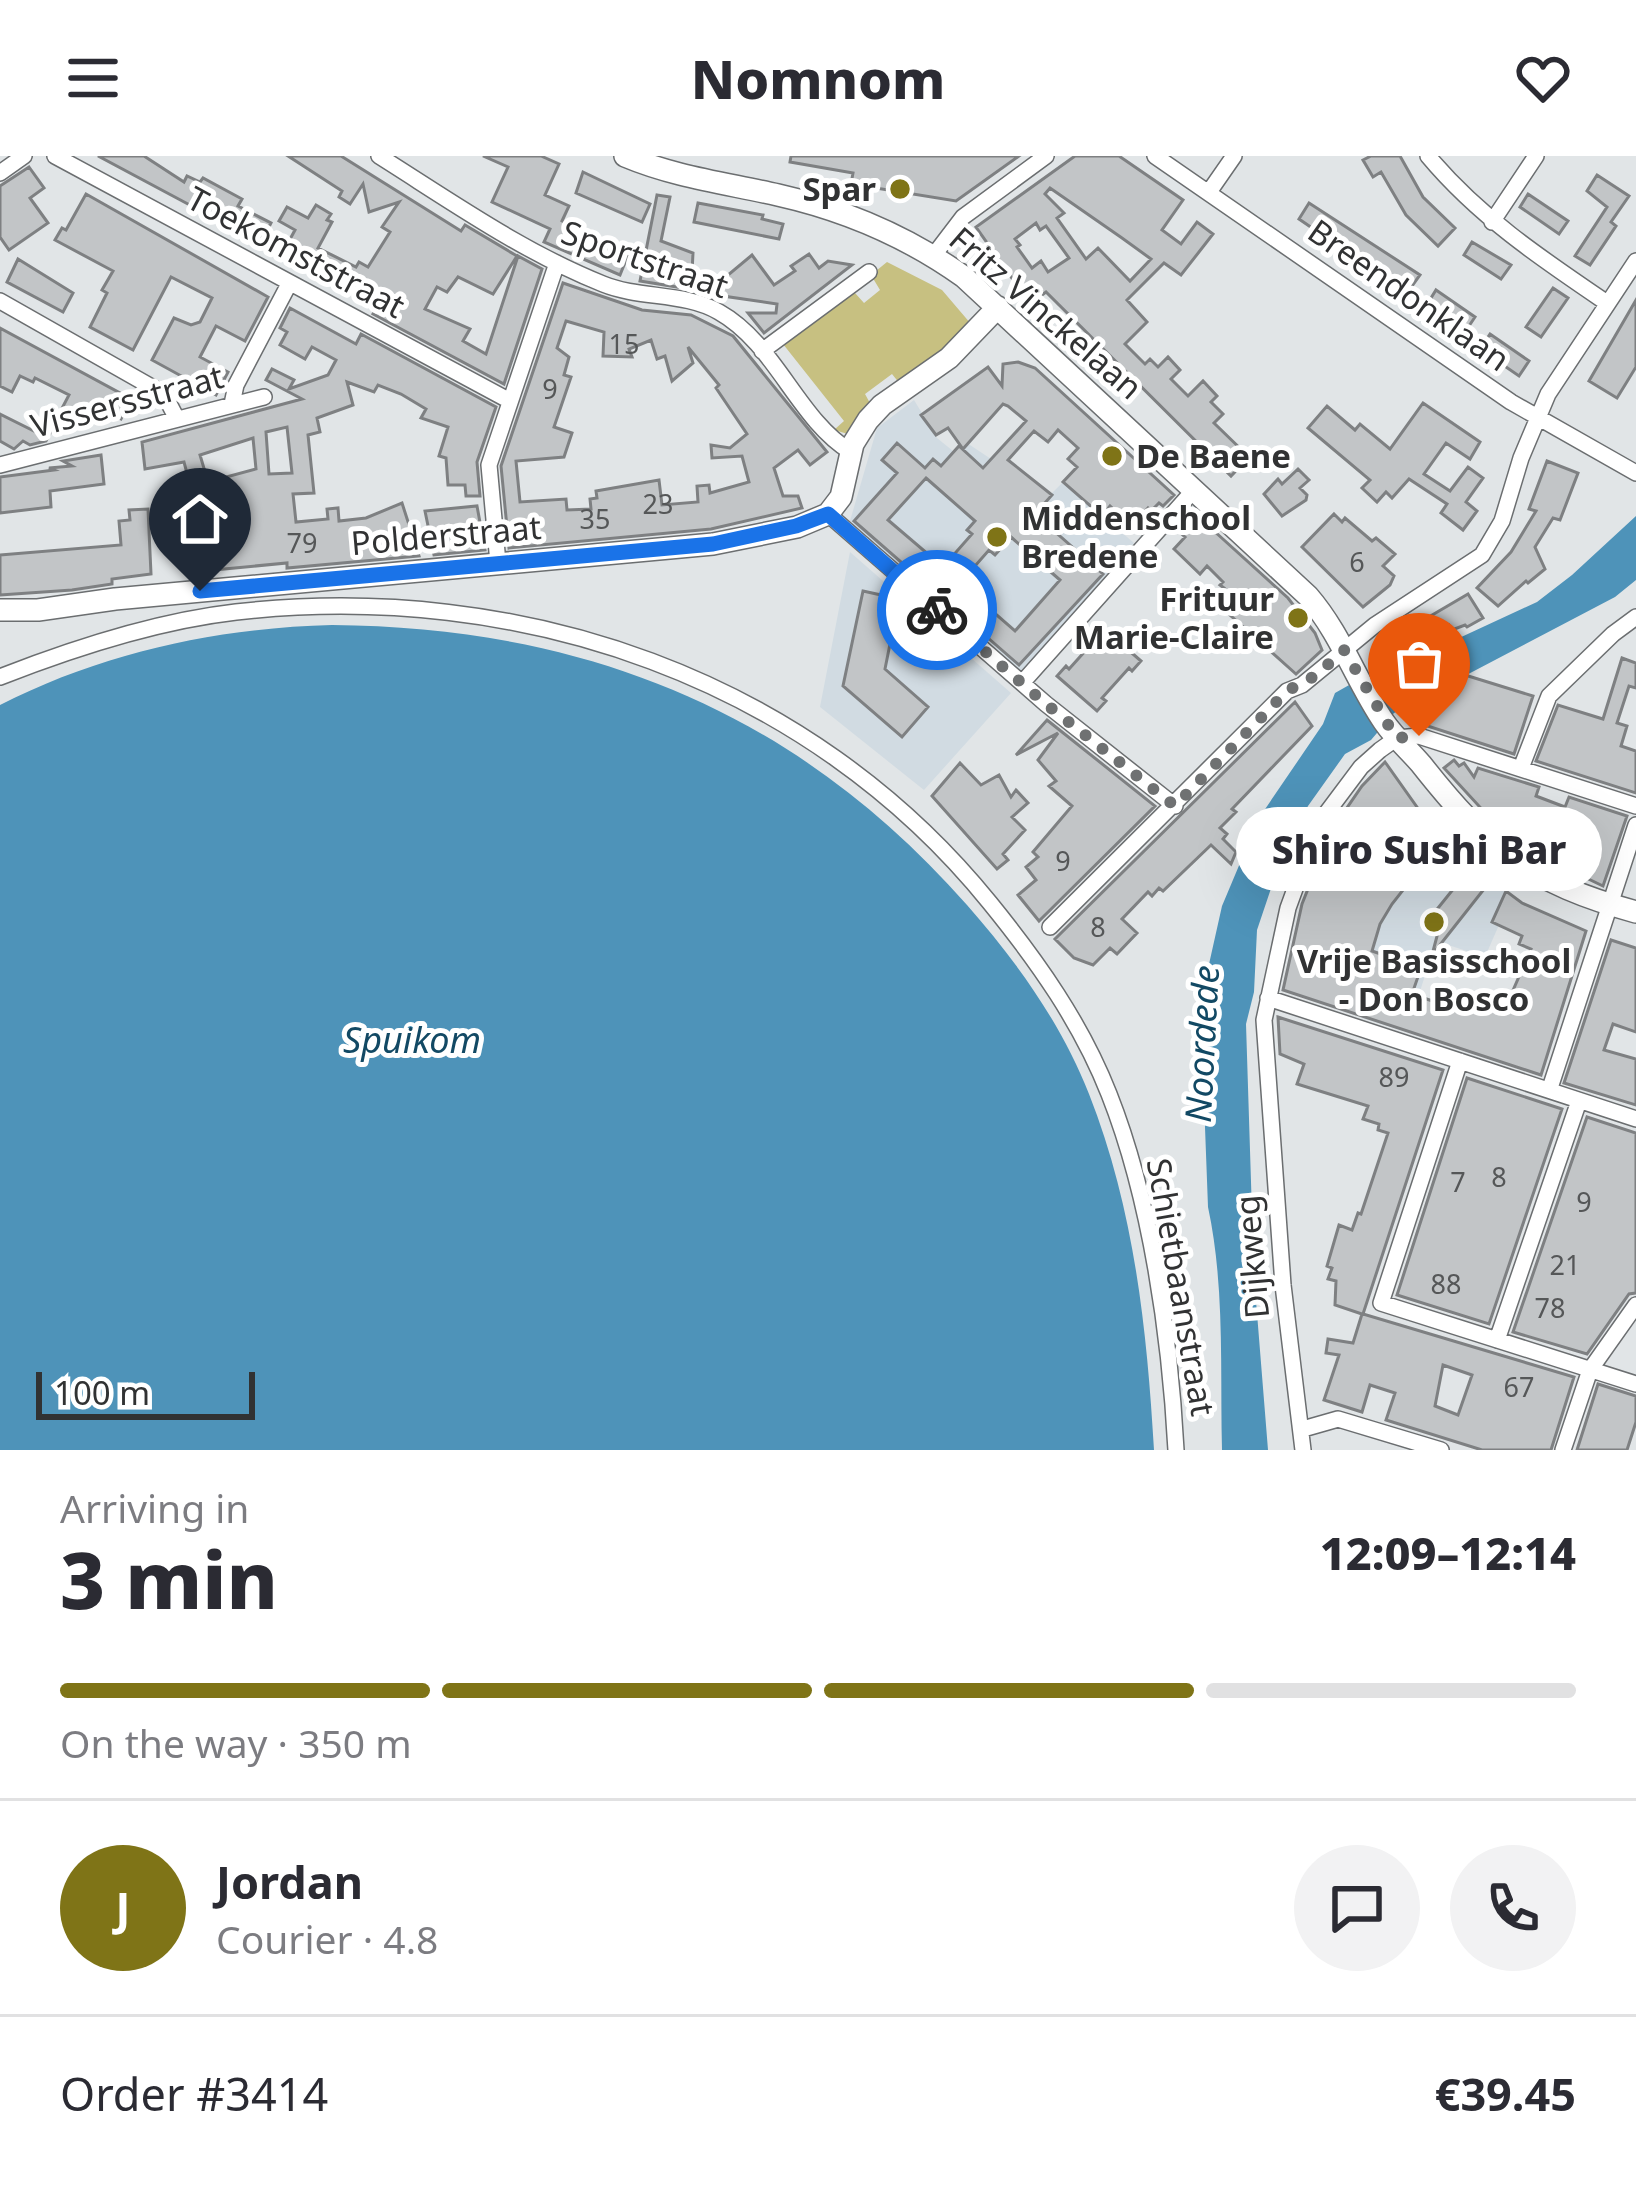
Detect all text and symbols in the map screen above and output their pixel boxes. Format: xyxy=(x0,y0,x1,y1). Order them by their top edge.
text: Nomnom xyxy=(691,41,945,115)
icon: menu xyxy=(60,45,126,111)
icon: heart xyxy=(1510,45,1576,111)
place label: Spar xyxy=(802,166,876,211)
street label: Toekomststraat xyxy=(180,175,413,328)
marker: Spar xyxy=(887,176,913,202)
street label: Breendonklaan xyxy=(1300,208,1519,381)
street label: Sportstraat xyxy=(556,209,735,308)
street label: Fritz Vinckelaan xyxy=(940,216,1152,409)
house number: 15 xyxy=(609,325,639,362)
street label: Vissersstraat xyxy=(26,353,228,448)
house number: 9 xyxy=(542,370,558,407)
place label: De Baene xyxy=(1136,433,1291,478)
marker: De Baene xyxy=(1099,443,1125,469)
pin xyxy=(149,468,251,591)
house number: 23 xyxy=(643,485,673,522)
icon: home xyxy=(167,486,233,552)
place label: Middenschool Bredene xyxy=(1021,495,1251,578)
house number: 35 xyxy=(580,500,610,537)
street label: Polderstraat xyxy=(349,504,543,565)
house number: 79 xyxy=(287,524,317,561)
marker: Middenschool Bredene xyxy=(984,524,1010,550)
house number: 6 xyxy=(1349,543,1365,580)
courier xyxy=(877,550,997,670)
place label: Frituur Marie-Claire xyxy=(1074,576,1274,659)
icon: bike xyxy=(904,577,970,643)
marker: Frituur Marie-Claire xyxy=(1285,605,1311,631)
pin xyxy=(1368,613,1470,736)
icon: bag xyxy=(1386,631,1452,697)
callout: Shiro Sushi Bar xyxy=(1236,808,1602,892)
text: Shiro Sushi Bar xyxy=(1272,822,1566,875)
house number: 9 xyxy=(1055,842,1071,879)
house number: 8 xyxy=(1090,908,1106,945)
marker: Vrije Basisschool - Don Bosco xyxy=(1421,909,1447,935)
place label: Vrije Basisschool - Don Bosco xyxy=(1297,938,1571,1021)
water label: Noordede xyxy=(1173,964,1230,1124)
water label: Spuikom xyxy=(343,1015,481,1064)
house number: 89 xyxy=(1379,1058,1409,1095)
street label: Schietbaanstraat xyxy=(1137,1155,1226,1419)
house number: 8 xyxy=(1491,1158,1507,1195)
house number: 7 xyxy=(1450,1163,1466,1200)
house number: 9 xyxy=(1576,1183,1592,1220)
street label: Dijkweg xyxy=(1224,1194,1279,1321)
house number: 21 xyxy=(1550,1246,1580,1283)
house number: 88 xyxy=(1431,1265,1461,1302)
house number: 78 xyxy=(1535,1289,1565,1326)
scale bar xyxy=(36,1366,255,1419)
house number: 67 xyxy=(1504,1368,1534,1405)
text: 100 m xyxy=(54,1370,150,1415)
text: Arriving in xyxy=(60,1481,249,1534)
text: 12:09–12:14 xyxy=(1320,1522,1576,1583)
text: 3 min xyxy=(60,1526,278,1632)
text: On the way · 350 m xyxy=(60,1716,412,1769)
button: chat xyxy=(1294,1845,1420,1971)
button: phone xyxy=(1450,1845,1576,1971)
text: Jordan xyxy=(216,1851,363,1912)
text: J xyxy=(116,1877,130,1938)
text: Courier · 4.8 xyxy=(216,1912,438,1965)
text: Order #3414 xyxy=(60,2063,328,2124)
text: €39.45 xyxy=(1435,2063,1576,2124)

